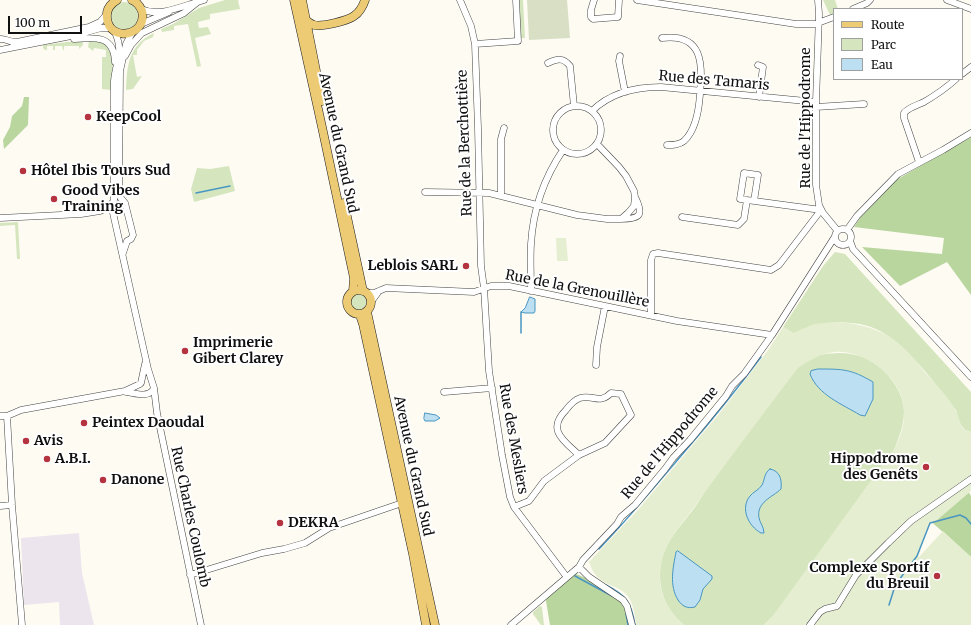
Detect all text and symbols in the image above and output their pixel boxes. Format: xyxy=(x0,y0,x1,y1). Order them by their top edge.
scale bar xyxy=(10,8,84,34)
legend xyxy=(833,8,963,80)
text: 100 m xyxy=(15,15,50,30)
text: Route xyxy=(871,17,904,32)
text: Parc xyxy=(871,37,896,52)
street label: Rue de l'Hippodrome xyxy=(798,47,814,189)
text: Eau xyxy=(871,57,893,72)
street label: Rue des Tamaris xyxy=(658,68,770,94)
street label: Rue de la Berchottière xyxy=(454,69,476,217)
street label: Avenue du Grand Sud xyxy=(315,71,361,215)
place label: KeepCool xyxy=(96,109,161,125)
marker: KeepCool xyxy=(83,112,93,122)
place label: Hôtel Ibis Tours Sud xyxy=(31,163,170,179)
marker: Hôtel Ibis Tours Sud xyxy=(18,166,28,176)
place label: Good Vibes Training xyxy=(62,183,140,216)
marker: Good Vibes Training xyxy=(49,194,59,204)
place label: Leblois SARL xyxy=(367,258,458,274)
marker: Leblois SARL xyxy=(461,261,471,271)
street label: Rue de la Grenouillère xyxy=(504,267,650,311)
place label: Imprimerie Gibert Clarey xyxy=(193,335,283,368)
marker: Imprimerie Gibert Clarey xyxy=(180,346,190,356)
street label: Rue des Mesliers xyxy=(495,382,531,496)
street label: Rue de l'Hippodrome xyxy=(618,384,722,502)
street label: Avenue du Grand Sud xyxy=(390,394,436,538)
place label: Peintex Daoudal xyxy=(92,415,204,431)
marker: Peintex Daoudal xyxy=(79,418,89,428)
place label: Avis xyxy=(34,433,63,449)
marker: Avis xyxy=(21,436,31,446)
street label: Rue Charles Coulomb xyxy=(167,445,213,589)
place label: A.B.I. xyxy=(55,451,91,467)
place label: Hippodrome des Genêts xyxy=(830,451,918,484)
marker: A.B.I. xyxy=(42,454,52,464)
marker: Hippodrome des Genêts xyxy=(921,462,931,472)
place label: Danone xyxy=(111,472,164,488)
marker: Danone xyxy=(98,475,108,485)
place label: DEKRA xyxy=(288,515,339,531)
marker: DEKRA xyxy=(275,518,285,528)
place label: Complexe Sportif du Breuil xyxy=(809,560,929,592)
marker: Complexe Sportif du Breuil xyxy=(932,571,942,581)

